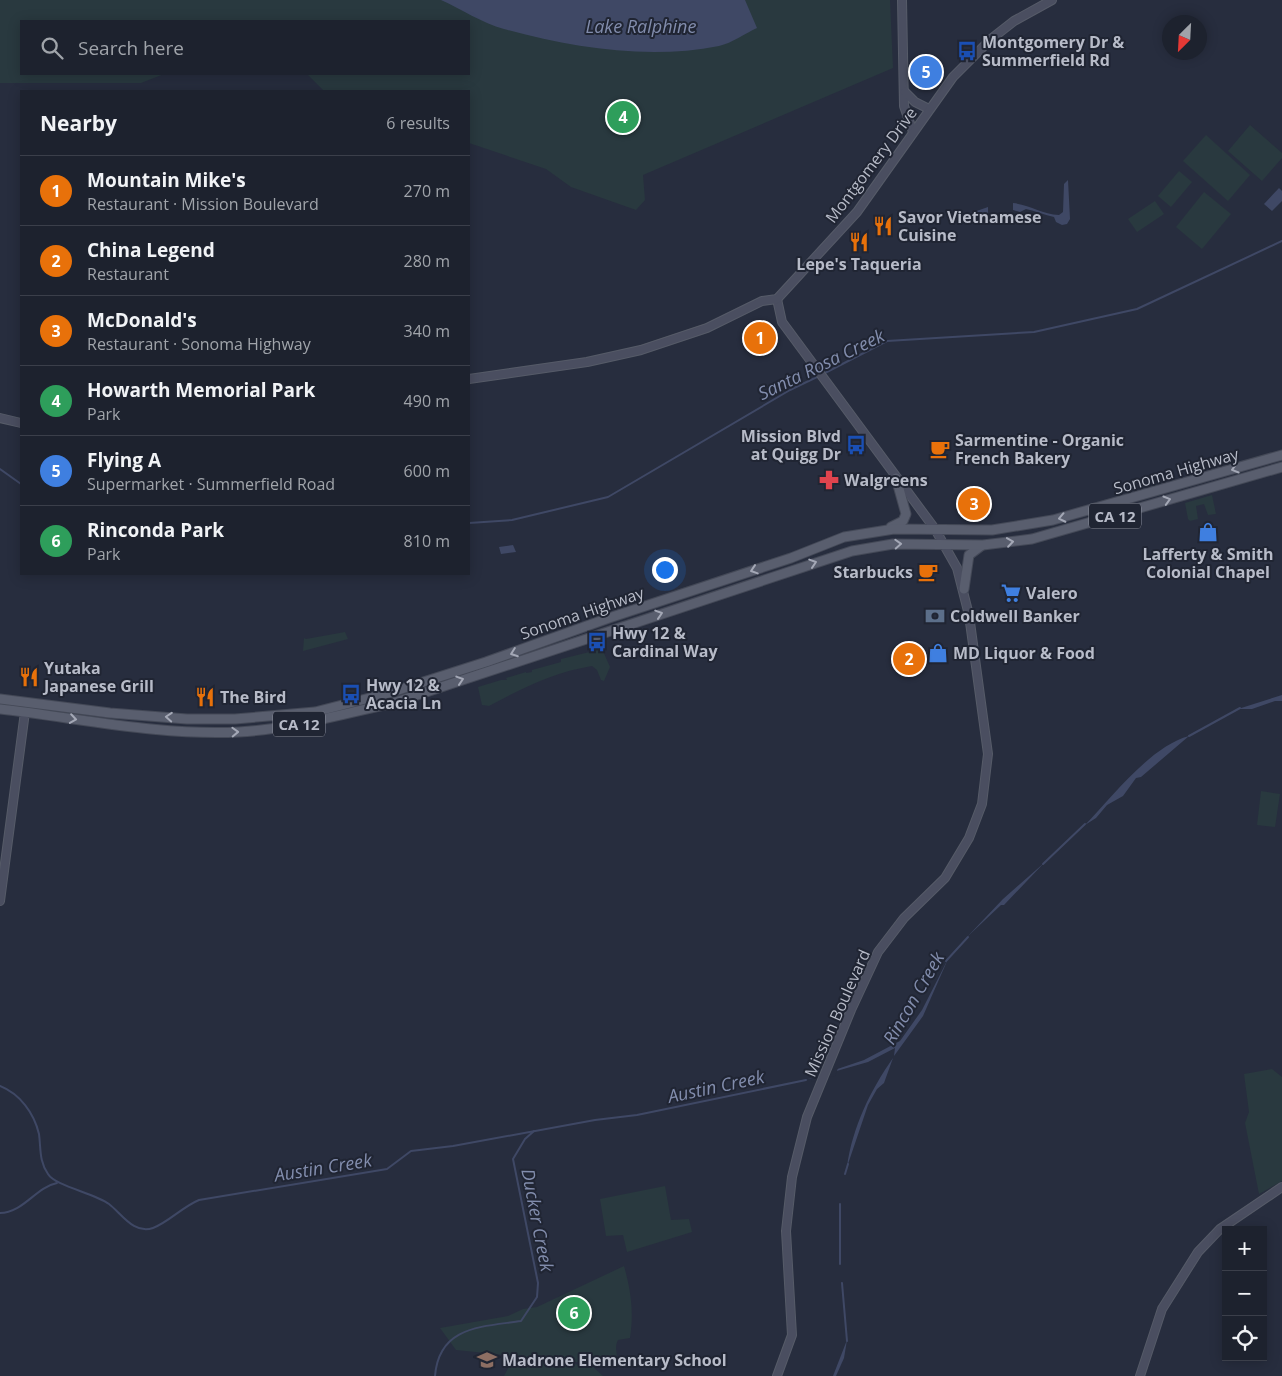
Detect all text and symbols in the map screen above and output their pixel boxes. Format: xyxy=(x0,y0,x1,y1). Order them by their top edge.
water label: Lake Ralphine xyxy=(586,14,696,38)
north arrow xyxy=(1162,15,1207,60)
search box xyxy=(20,20,470,75)
place label: Montgomery Dr & Summerfield Rd xyxy=(982,31,1124,71)
icon: search xyxy=(38,34,66,62)
text: Search here xyxy=(78,35,184,61)
bus stop icon: Montgomery Dr & Summerfield Rd xyxy=(956,40,978,62)
pin: 5 xyxy=(910,53,942,91)
pin: 4 xyxy=(607,98,639,136)
street label: Montgomery Drive xyxy=(820,103,922,227)
text: Nearby xyxy=(40,109,117,137)
text: 6 results xyxy=(386,112,450,134)
text: Mountain Mike's xyxy=(87,167,246,193)
text: 1 xyxy=(51,180,61,202)
text: 270 m xyxy=(404,180,450,202)
text: Restaurant · Mission Boulevard xyxy=(87,193,319,215)
place label: Savor Vietnamese Cuisine xyxy=(898,206,1041,246)
restaurant icon: Savor Vietnamese Cuisine xyxy=(872,215,894,237)
restaurant icon: Lepe's Taqueria xyxy=(848,231,870,253)
text: China Legend xyxy=(87,237,215,263)
text: 2 xyxy=(51,250,61,272)
text: 280 m xyxy=(404,250,450,272)
place label: Lepe's Taqueria xyxy=(796,253,922,275)
text: Restaurant xyxy=(87,263,169,285)
text: McDonald's xyxy=(87,307,197,333)
pin: 1 xyxy=(744,319,776,357)
text: 3 xyxy=(51,320,61,342)
text: 340 m xyxy=(404,320,450,342)
water label: Santa Rosa Creek xyxy=(754,322,889,405)
text: Restaurant · Sonoma Highway xyxy=(87,333,311,355)
text: Howarth Memorial Park xyxy=(87,377,315,403)
text: 4 xyxy=(51,390,61,412)
text: 490 m xyxy=(404,390,450,412)
text: Park xyxy=(87,403,120,425)
place label: Mission Blvd at Quigg Dr xyxy=(741,425,841,465)
place label: Sarmentine - Organic French Bakery xyxy=(955,429,1124,469)
bus stop icon: Mission Blvd at Quigg Dr xyxy=(845,434,867,456)
cafe icon: Sarmentine - Organic French Bakery xyxy=(929,438,951,460)
street label: Sonoma Highway xyxy=(1111,442,1242,499)
text: Flying A xyxy=(87,447,161,473)
text: 5 xyxy=(51,460,61,482)
text: 600 m xyxy=(404,460,450,482)
one-way arrow xyxy=(1231,463,1240,474)
pharmacy icon: Walgreens xyxy=(818,469,840,491)
place label: Walgreens xyxy=(844,469,928,491)
text: Supermarket · Summerfield Road xyxy=(87,473,335,495)
pin: 3 xyxy=(958,485,990,523)
one-way arrow xyxy=(1163,496,1171,506)
road number: CA 12 xyxy=(1089,504,1141,528)
one-way arrow xyxy=(1058,513,1067,523)
text: Rinconda Park xyxy=(87,517,224,543)
shop icon: Lafferty & Smith Colonial Chapel xyxy=(1197,521,1219,543)
text: 6 xyxy=(51,530,61,552)
text: 810 m xyxy=(404,530,450,552)
one-way arrow xyxy=(1006,538,1015,548)
one-way arrow xyxy=(894,539,902,550)
text: Park xyxy=(87,543,120,565)
place label: Lafferty & Smith Colonial Chapel xyxy=(1142,543,1274,583)
your location xyxy=(652,557,678,583)
one-way arrow xyxy=(809,559,817,569)
place label: Starbucks xyxy=(834,561,913,583)
cafe icon: Starbucks xyxy=(917,561,939,583)
one-way arrow xyxy=(750,564,759,574)
street label: Sonoma Highway xyxy=(517,581,648,644)
supermarket icon: Valero xyxy=(1000,582,1022,604)
place label: Valero xyxy=(1026,582,1078,604)
bank icon: Coldwell Banker xyxy=(924,605,946,627)
place label: Coldwell Banker xyxy=(950,605,1080,627)
one-way arrow xyxy=(654,610,663,620)
place label: Hwy 12 & Cardinal Way xyxy=(612,622,718,662)
bus stop icon: Hwy 12 & Cardinal Way xyxy=(586,631,608,653)
pin: 2 xyxy=(893,640,925,678)
shop icon: MD Liquor & Food xyxy=(927,642,949,664)
place label: MD Liquor & Food xyxy=(953,642,1095,664)
one-way arrow xyxy=(510,646,519,657)
place label: Yutaka Japanese Grill xyxy=(42,657,154,697)
restaurant icon: Yutaka Japanese Grill xyxy=(18,666,40,688)
place label: Hwy 12 & Acacia Ln xyxy=(366,674,441,714)
one-way arrow xyxy=(456,676,464,686)
bus stop icon: Hwy 12 & Acacia Ln xyxy=(340,683,362,705)
restaurant icon: The Bird xyxy=(194,686,216,708)
place label: The Bird xyxy=(220,686,286,708)
one-way arrow xyxy=(164,712,172,723)
road number: CA 12 xyxy=(273,712,325,736)
one-way arrow xyxy=(69,713,77,724)
one-way arrow xyxy=(231,726,239,737)
street label: Mission Boulevard xyxy=(799,946,875,1080)
water label: Rincon Creek xyxy=(877,946,950,1049)
water label: Austin Creek xyxy=(664,1064,768,1108)
water label: Austin Creek xyxy=(271,1147,375,1187)
water label: Ducker Creek xyxy=(516,1166,560,1275)
map controls xyxy=(1222,1226,1267,1361)
button: + xyxy=(1222,1226,1267,1271)
button: − xyxy=(1222,1271,1267,1316)
pin: 6 xyxy=(558,1294,590,1332)
button: locate xyxy=(1222,1316,1267,1361)
school or university icon: Madrone Elementary School xyxy=(476,1349,498,1371)
place label: Madrone Elementary School xyxy=(502,1349,727,1371)

